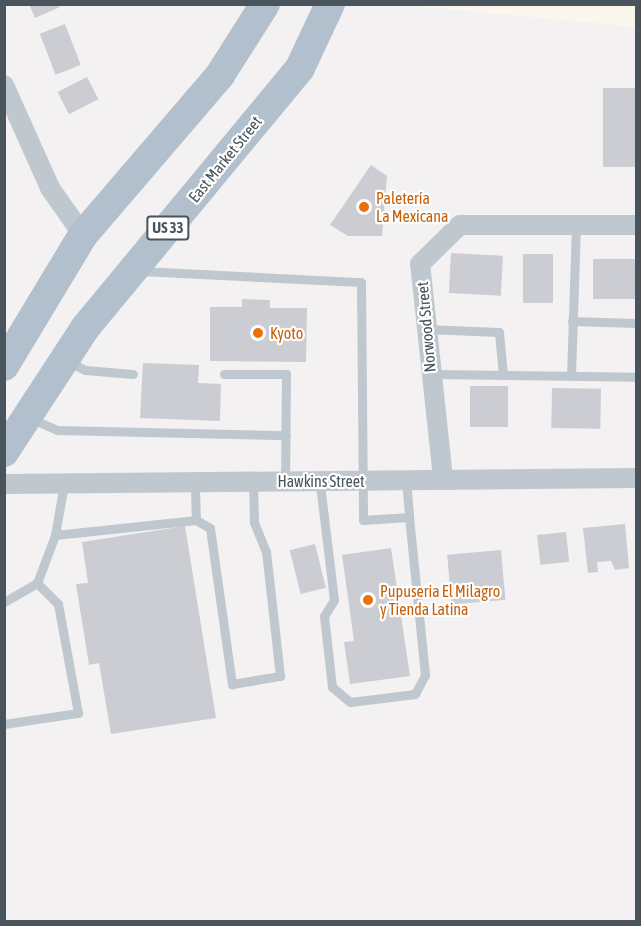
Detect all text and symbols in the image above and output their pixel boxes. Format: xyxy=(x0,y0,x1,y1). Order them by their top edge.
street label: East Market Street xyxy=(184,112,266,206)
place label: Paletería La Mexicana xyxy=(376,188,448,226)
marker: Paletería La Mexicana xyxy=(357,200,371,214)
road number: US 33 xyxy=(146,216,190,240)
street label: Norwood Street xyxy=(412,281,440,373)
place label: Kyoto xyxy=(270,323,303,343)
marker: Kyoto xyxy=(251,326,265,340)
street label: Hawkins Street xyxy=(277,471,365,491)
place label: Pupuseria El Milagro y Tienda Latina xyxy=(380,581,500,619)
marker: Pupuseria El Milagro y Tienda Latina xyxy=(361,593,375,607)

